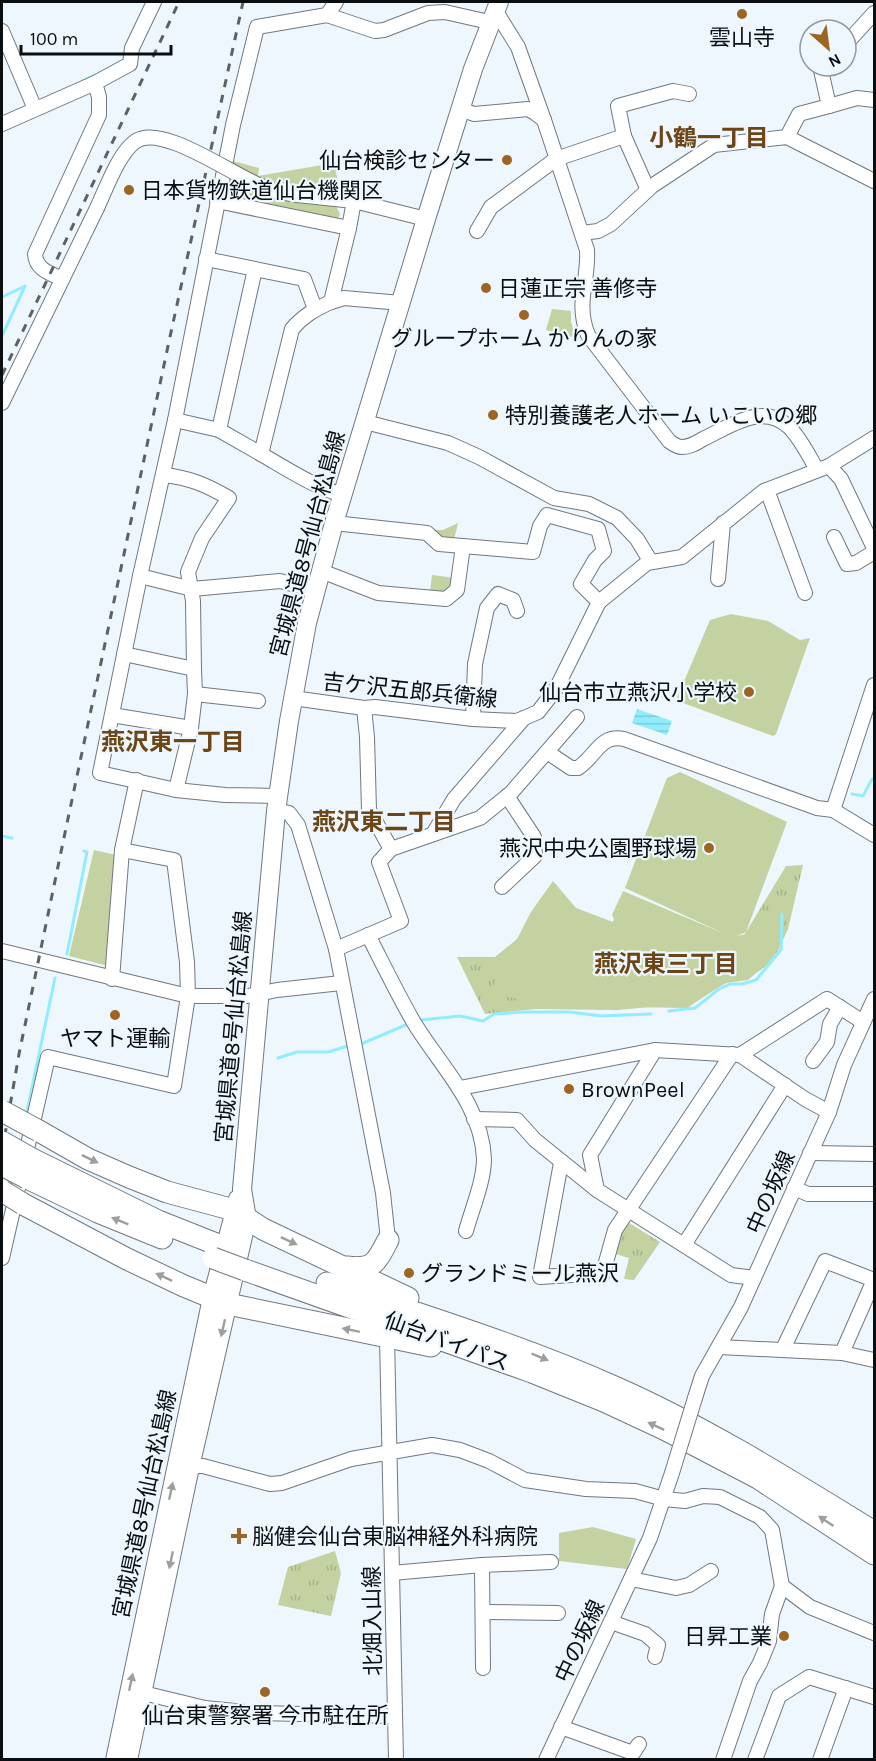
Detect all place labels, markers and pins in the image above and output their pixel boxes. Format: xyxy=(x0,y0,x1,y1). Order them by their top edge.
marker: 雲山寺 xyxy=(735,7,749,21)
place label: 雲山寺 xyxy=(709,25,775,51)
place label: 仙台検診センター xyxy=(319,148,495,174)
marker: 仙台検診センター xyxy=(500,153,514,167)
place label: 日本貨物鉄道仙台機関区 xyxy=(141,178,383,204)
marker: 日本貨物鉄道仙台機関区 xyxy=(122,183,136,197)
place label: 日蓮正宗 善修寺 xyxy=(498,276,657,302)
marker: 日蓮正宗 善修寺 xyxy=(479,281,493,295)
marker: グループホーム かりんの家 xyxy=(517,308,531,322)
place label: グループホーム かりんの家 xyxy=(390,326,658,352)
place label: 特別養護老人ホーム いこいの郷 xyxy=(505,403,818,429)
marker: 特別養護老人ホーム いこいの郷 xyxy=(486,408,500,422)
place label: 仙台市立燕沢小学校 xyxy=(539,680,737,706)
marker: 仙台市立燕沢小学校 xyxy=(742,685,756,699)
place label: 燕沢中央公園野球場 xyxy=(499,836,697,862)
marker: 燕沢中央公園野球場 xyxy=(702,841,716,855)
marker: ヤマト運輸 xyxy=(108,1008,122,1022)
place label: ヤマト運輸 xyxy=(60,1026,170,1052)
place label: BrownPeel xyxy=(581,1077,685,1103)
marker: BrownPeel xyxy=(562,1082,576,1096)
place label: グランドミール燕沢 xyxy=(421,1261,619,1287)
marker: グランドミール燕沢 xyxy=(402,1266,416,1280)
place label: 脳健会仙台東脳神経外科病院 xyxy=(252,1524,538,1550)
marker: 脳健会仙台東脳神経外科病院 xyxy=(230,1527,248,1545)
place label: 日昇工業 xyxy=(684,1624,772,1650)
marker: 日昇工業 xyxy=(777,1629,791,1643)
marker: 仙台東警察署 今市駐在所 xyxy=(258,1685,272,1699)
place label: 仙台東警察署 今市駐在所 xyxy=(141,1703,389,1729)

